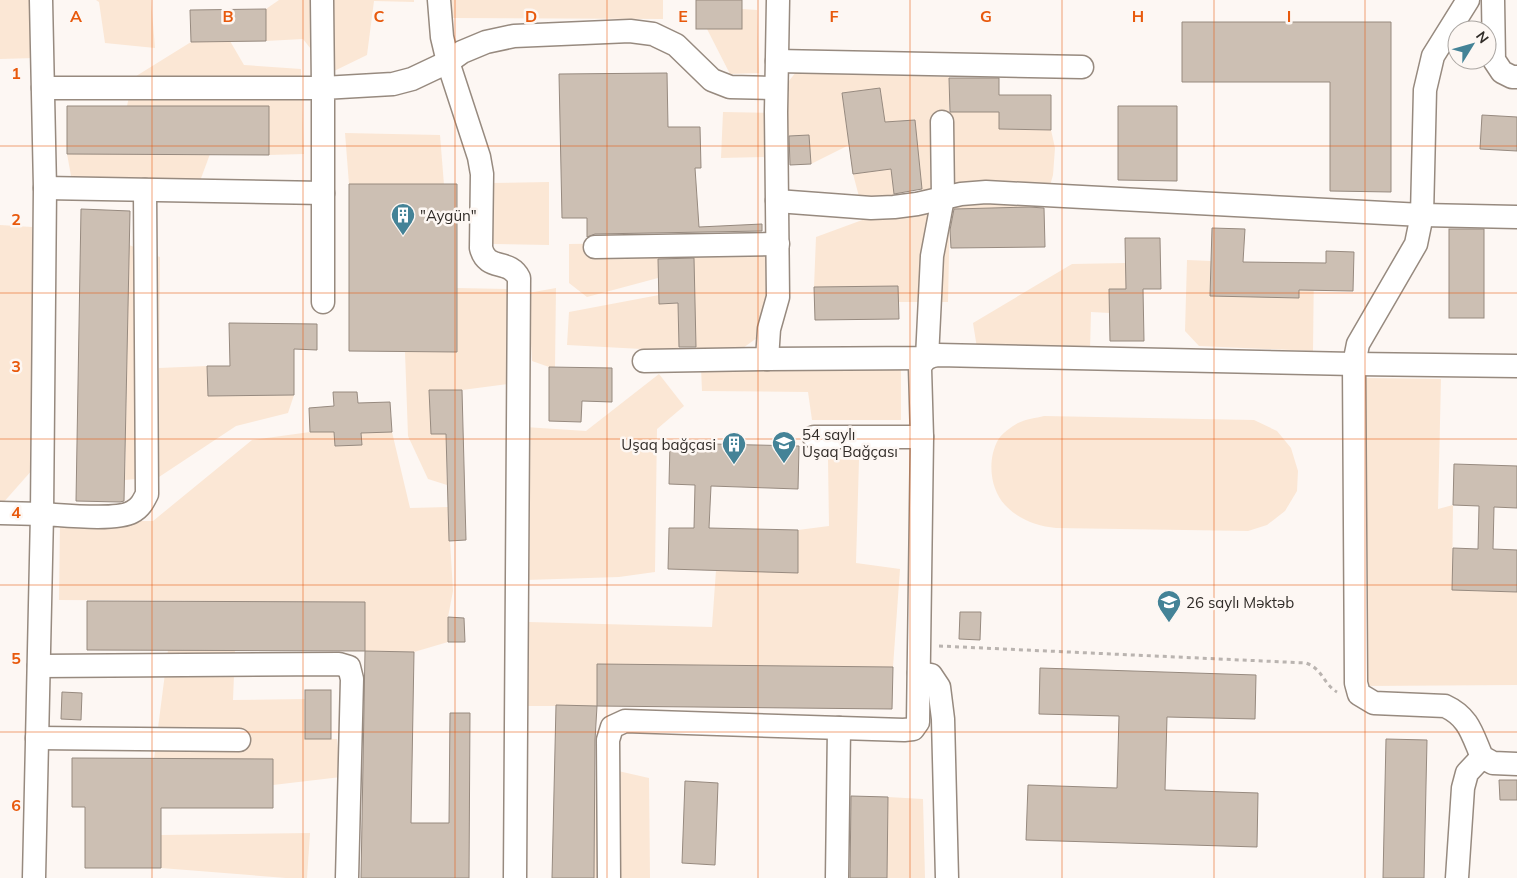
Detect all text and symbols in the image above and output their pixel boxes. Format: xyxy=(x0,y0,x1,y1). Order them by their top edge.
text: A xyxy=(70,6,82,26)
text: B xyxy=(222,6,234,26)
text: C xyxy=(374,6,385,26)
text: D xyxy=(525,6,537,26)
text: E xyxy=(678,6,688,26)
text: F xyxy=(829,6,839,26)
text: G xyxy=(980,6,992,26)
text: H xyxy=(1132,6,1144,26)
text: I xyxy=(1287,6,1291,26)
north arrow xyxy=(1447,20,1497,70)
text: N xyxy=(1472,28,1493,47)
text: 1 xyxy=(11,63,21,83)
building icon: "Aygün" xyxy=(390,202,416,236)
place label: "Aygün" xyxy=(420,206,477,225)
text: 2 xyxy=(11,209,21,229)
text: 3 xyxy=(11,356,21,376)
place label: 54 saylı Uşaq Bağçası xyxy=(802,425,898,461)
school or university icon: 54 saylı Uşaq Bağçası xyxy=(771,430,797,464)
building icon: Uşaq bağçasi xyxy=(721,431,747,465)
place label: Uşaq bağçasi xyxy=(621,435,716,454)
text: 4 xyxy=(11,502,21,522)
school or university icon: 26 saylı Məktəb xyxy=(1156,589,1182,623)
place label: 26 saylı Məktəb xyxy=(1186,593,1294,612)
text: 5 xyxy=(11,648,21,668)
text: 6 xyxy=(11,795,21,815)

